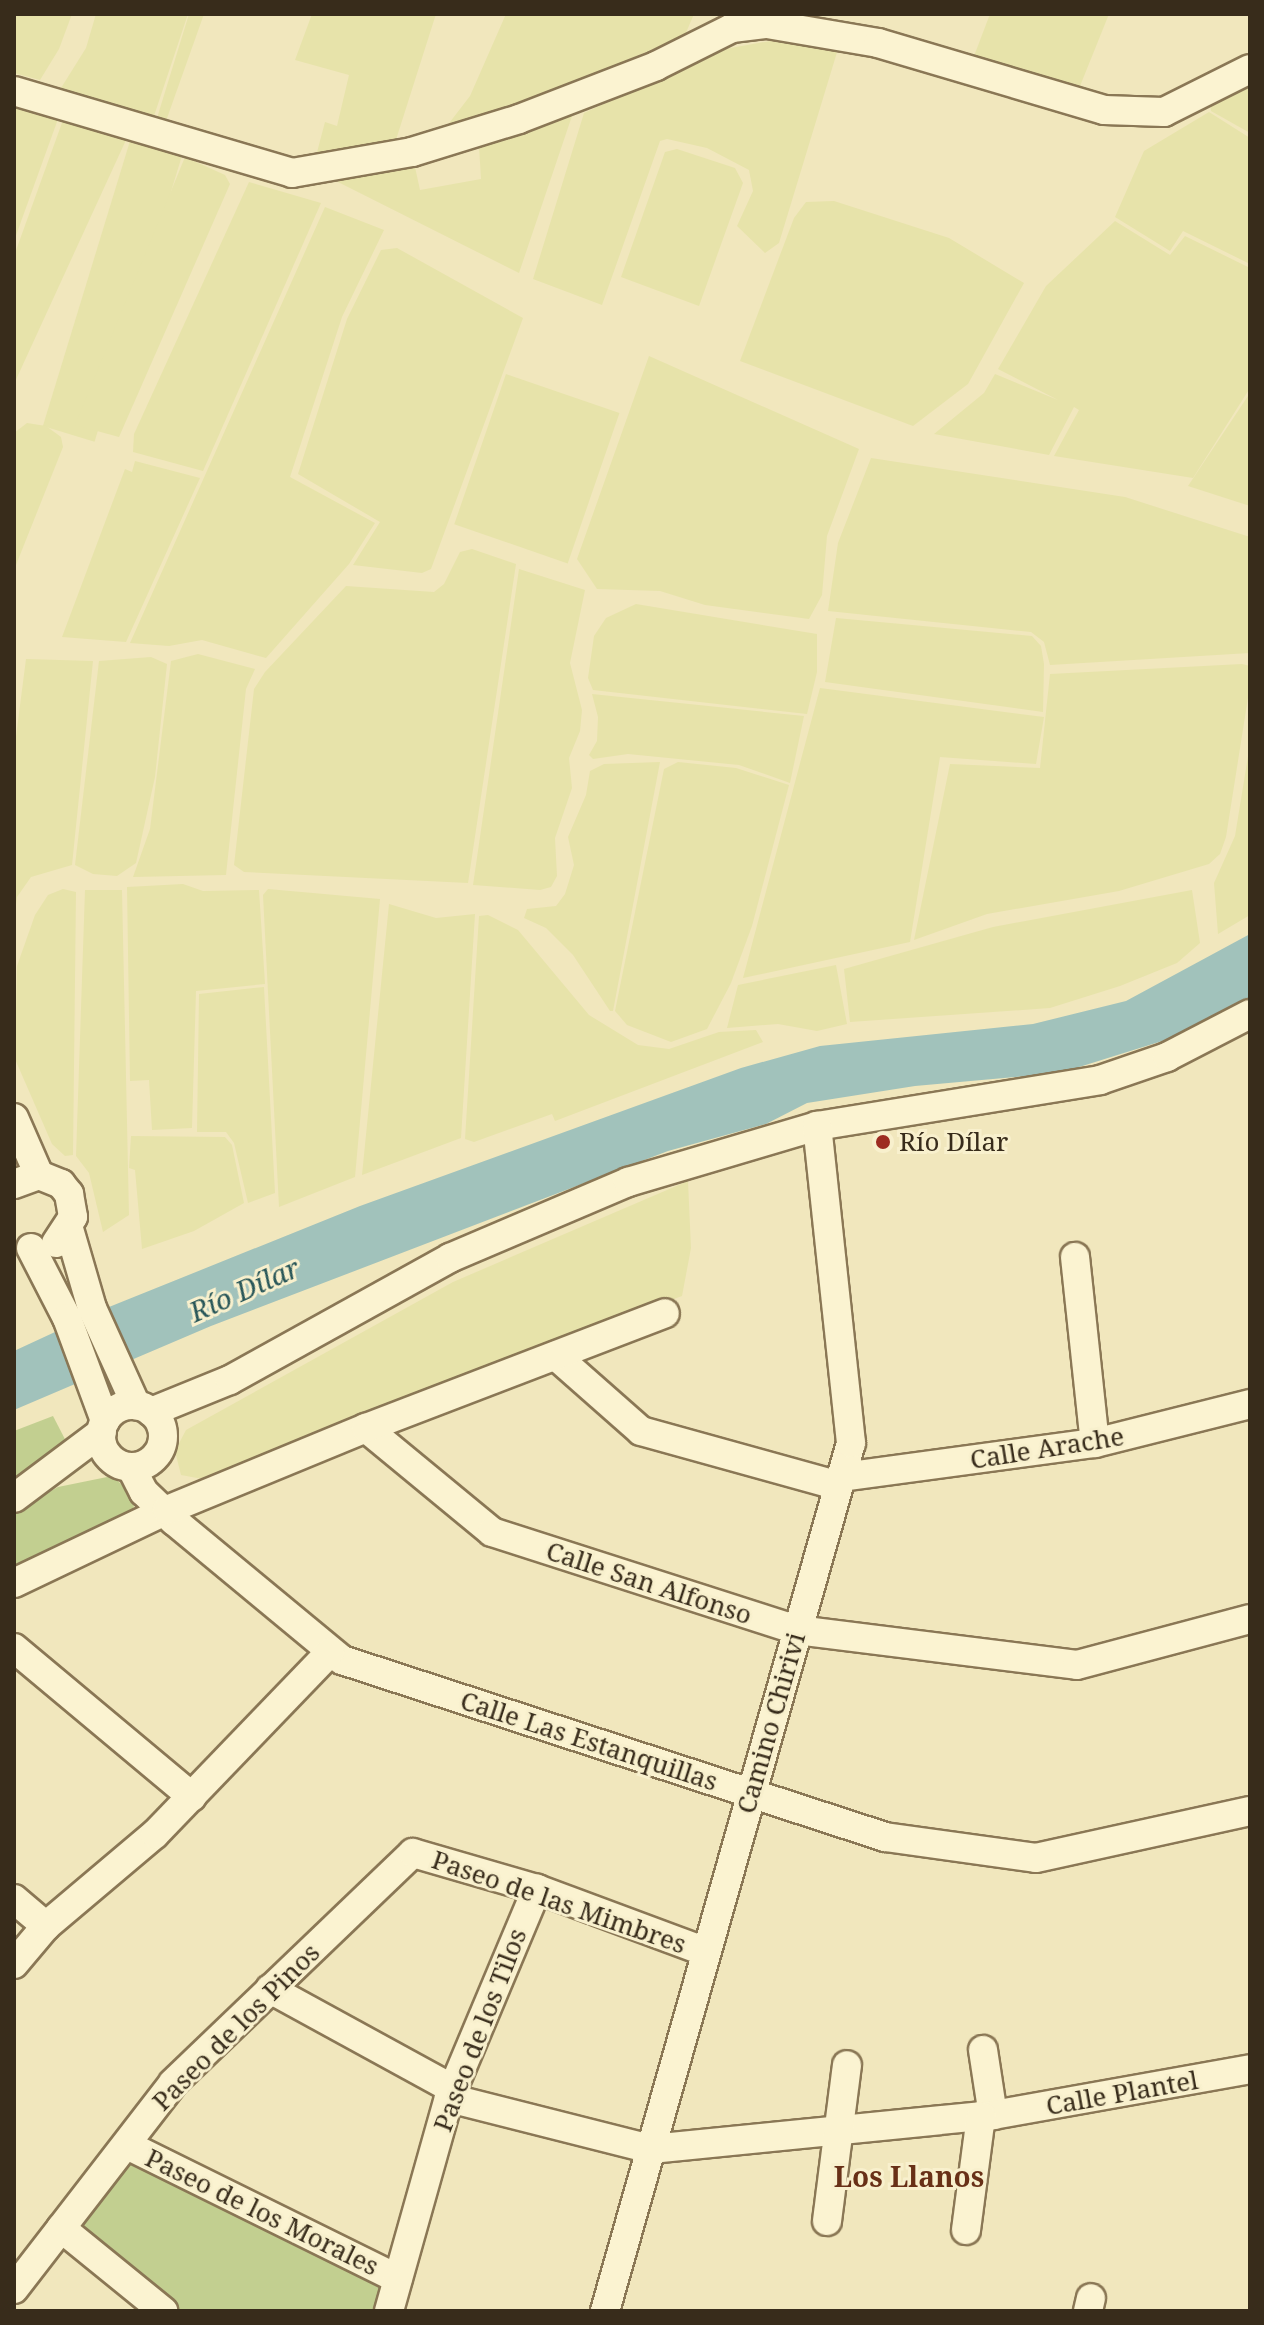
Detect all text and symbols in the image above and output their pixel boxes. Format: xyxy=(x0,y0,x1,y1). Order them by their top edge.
place label: Río Dílar xyxy=(899,1126,1008,1158)
marker: Río Dílar xyxy=(874,1133,892,1151)
water label: Río Dílar xyxy=(184,1250,304,1328)
street label: Calle Arache xyxy=(968,1420,1126,1476)
street label: Calle San Alfonso xyxy=(542,1535,756,1631)
street label: Camino Chirivi xyxy=(730,1629,812,1817)
street label: Calle Las Estanquillas xyxy=(457,1685,721,1797)
street label: Paseo de las Mimbres xyxy=(428,1844,690,1960)
street label: Paseo de los Tilos xyxy=(427,1924,533,2136)
street label: Paseo de los Pinos xyxy=(146,1937,326,2117)
street label: Calle Plantel xyxy=(1044,2064,1200,2122)
street label: Paseo de los Morales xyxy=(140,2142,384,2282)
district label: Los Llanos xyxy=(834,2159,984,2193)

